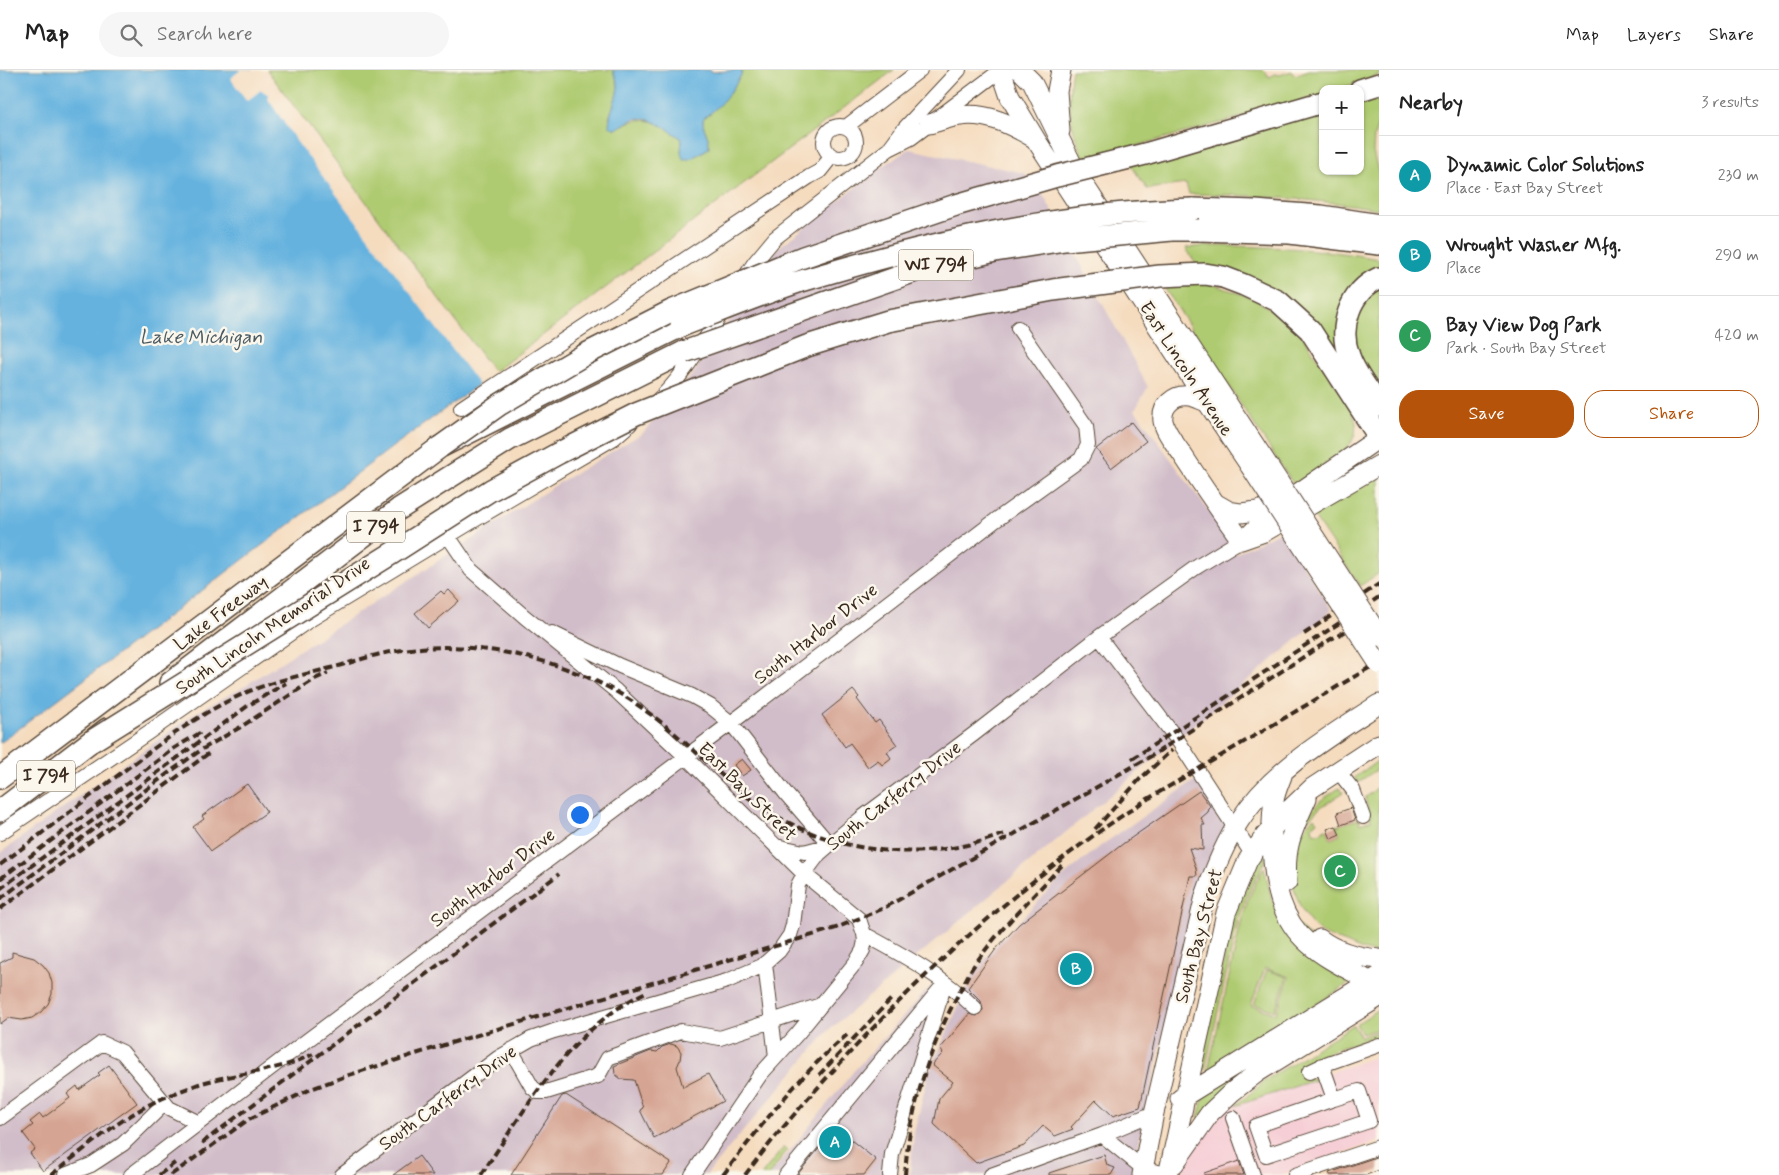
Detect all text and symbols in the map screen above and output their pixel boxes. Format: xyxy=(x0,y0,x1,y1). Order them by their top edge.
search box xyxy=(99,12,449,57)
text: Map xyxy=(25,19,69,50)
icon: search xyxy=(117,21,145,49)
text: Search here xyxy=(157,22,253,47)
text: Map xyxy=(1566,23,1599,47)
text: Layers xyxy=(1627,23,1681,47)
text: Share xyxy=(1709,23,1754,47)
map controls xyxy=(1319,85,1364,175)
button: + xyxy=(1319,85,1364,130)
text: Nearby xyxy=(1399,89,1463,117)
text: 3 results xyxy=(1701,92,1759,113)
button: − xyxy=(1319,130,1364,175)
text: Dynamic Color Solutions xyxy=(1446,153,1644,178)
text: A xyxy=(1410,165,1420,186)
text: 230 m xyxy=(1718,165,1759,186)
text: Place · East Bay Street xyxy=(1446,178,1604,199)
text: Wrought Washer Mfg. xyxy=(1446,233,1621,258)
text: B xyxy=(1410,245,1420,266)
text: 290 m xyxy=(1715,245,1759,266)
road number: WI 794 xyxy=(898,250,974,280)
text: Place xyxy=(1446,258,1481,279)
street label: East Lincoln Avenue xyxy=(1133,297,1239,441)
text: Bay View Dog Park xyxy=(1446,313,1602,338)
water label: Lake Michigan xyxy=(140,324,262,351)
text: C xyxy=(1409,325,1421,346)
text: 420 m xyxy=(1715,325,1759,346)
text: Park · South Bay Street xyxy=(1446,338,1607,359)
button: Save xyxy=(1399,390,1574,438)
button: Share xyxy=(1584,390,1759,438)
road number: I 794 xyxy=(347,512,405,542)
street label: South Lincoln Memorial Drive xyxy=(171,551,375,701)
street label: Lake Freeway xyxy=(169,569,273,657)
street label: South Harbor Drive xyxy=(749,578,883,690)
street label: South Carferry Drive xyxy=(821,735,967,857)
street label: East Bay Street xyxy=(692,737,802,847)
road number: I 794 xyxy=(17,760,75,791)
your location xyxy=(567,802,593,828)
street label: South Harbor Drive xyxy=(425,823,561,933)
pin: C xyxy=(1324,852,1356,890)
street label: South Bay Street xyxy=(1169,866,1229,1006)
pin: B xyxy=(1060,950,1092,988)
street label: South Carferry Drive xyxy=(374,1039,522,1157)
pin: A xyxy=(819,1123,851,1161)

